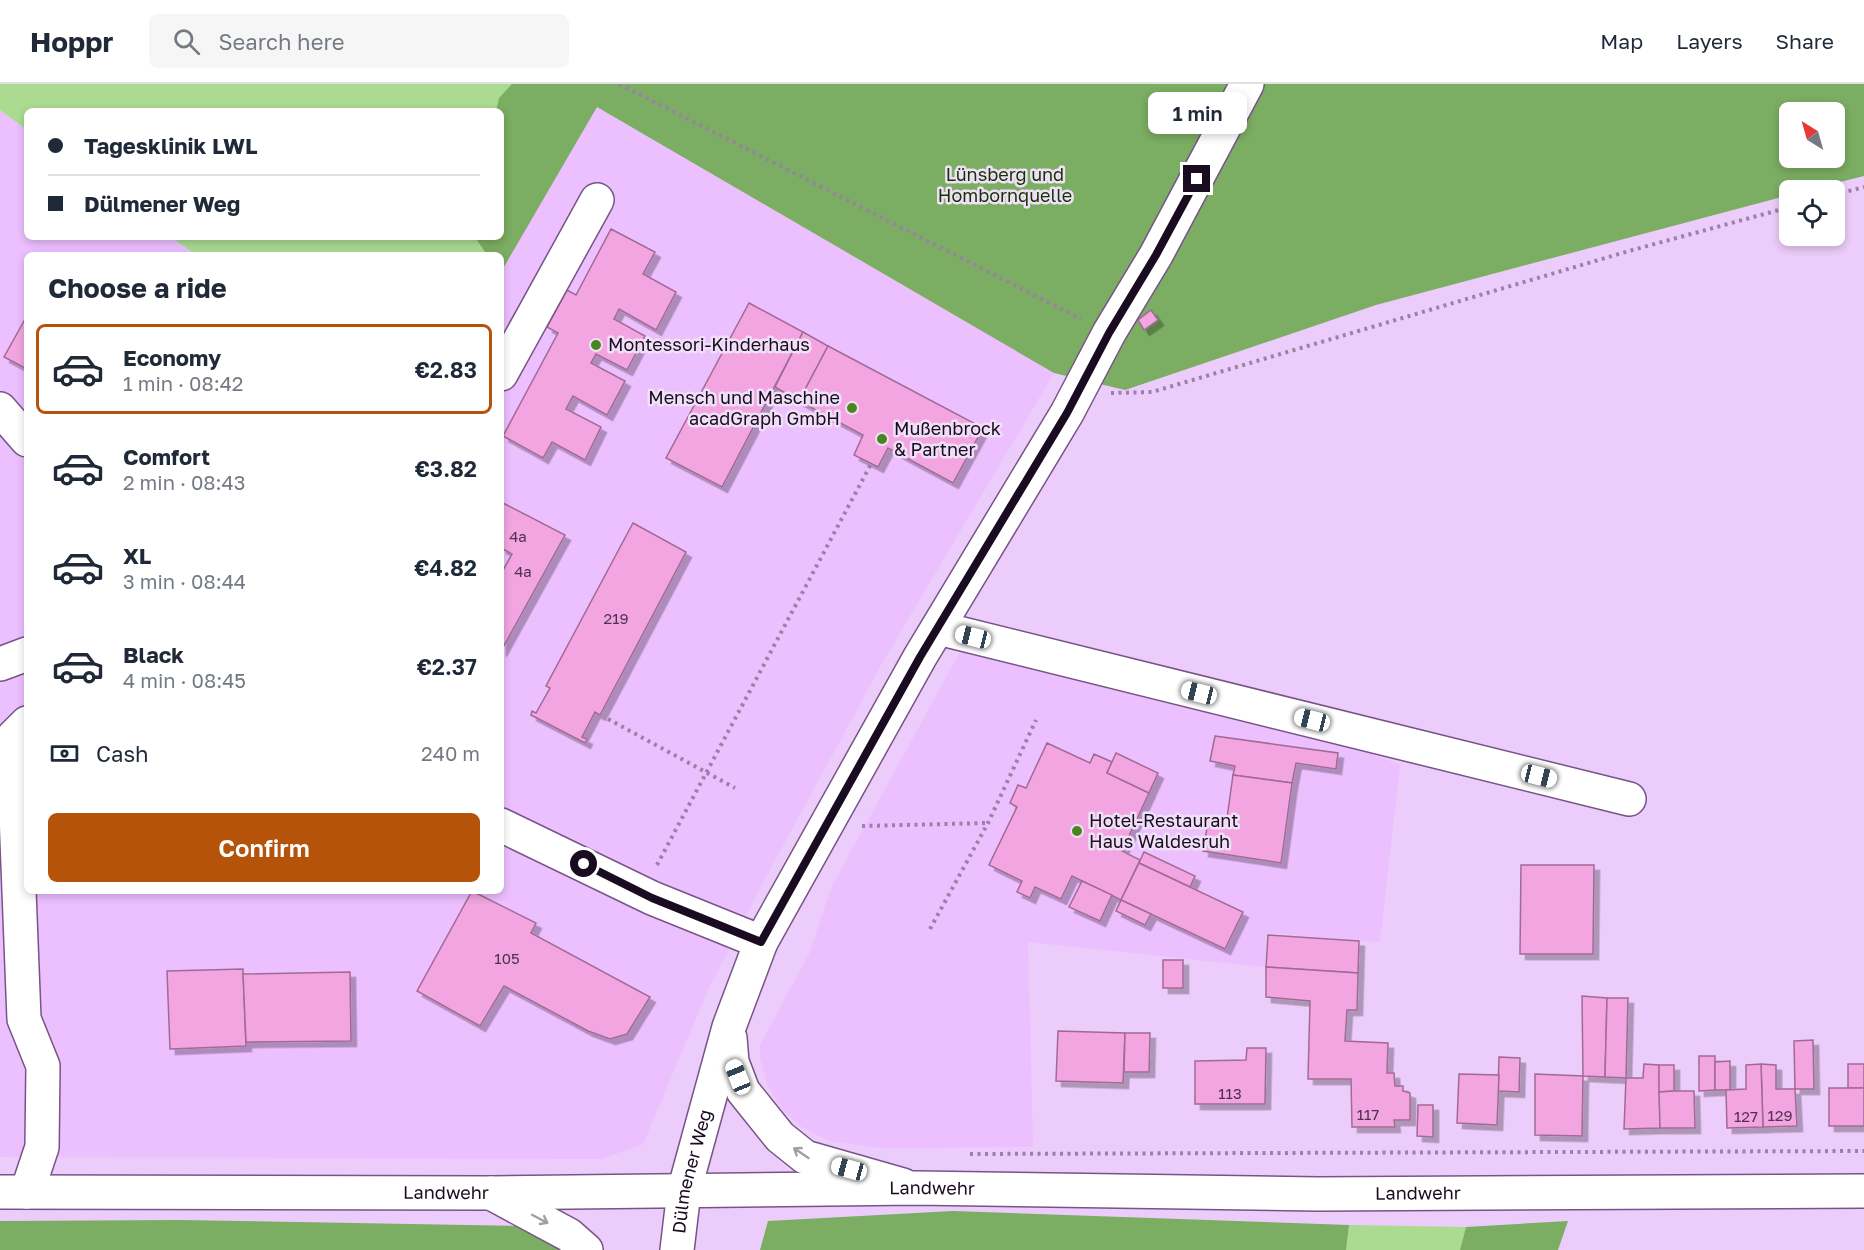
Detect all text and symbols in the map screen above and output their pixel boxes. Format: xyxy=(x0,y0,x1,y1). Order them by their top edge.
search box xyxy=(149,14,569,68)
text: Hoppr xyxy=(30,25,113,58)
icon: search xyxy=(170,25,203,58)
text: Search here xyxy=(218,28,345,55)
text: Map xyxy=(1600,28,1643,54)
text: Layers xyxy=(1676,28,1743,54)
text: Share xyxy=(1776,28,1834,54)
callout: 1 min xyxy=(1148,92,1246,134)
text: 1 min xyxy=(1172,101,1223,125)
north arrow xyxy=(1779,102,1845,168)
map controls xyxy=(1779,102,1845,246)
text: Tagesklinik LWL xyxy=(84,132,258,159)
park label: Lünsberg und Hombornquelle xyxy=(938,163,1072,206)
route end xyxy=(1183,165,1210,192)
button: locate xyxy=(1779,180,1845,246)
text: Dülmener Weg xyxy=(84,190,240,217)
text: Choose a ride xyxy=(48,272,227,304)
place label: Montessori-Kinderhaus xyxy=(608,333,810,355)
marker: Montessori-Kinderhaus xyxy=(589,338,603,352)
icon: car xyxy=(51,342,105,396)
text: Economy xyxy=(123,344,221,371)
text: €2.83 xyxy=(415,356,477,383)
text: 1 min · 08:42 xyxy=(123,371,243,395)
place label: Mensch und Maschine acadGraph GmbH xyxy=(648,386,840,429)
marker: Mensch und Maschine acadGraph GmbH xyxy=(845,401,859,415)
place label: Mußenbrock & Partner xyxy=(894,417,1001,460)
marker: Mußenbrock & Partner xyxy=(875,432,889,446)
icon: car xyxy=(51,441,105,495)
text: Comfort xyxy=(123,443,210,470)
text: €3.82 xyxy=(415,455,477,482)
text: 2 min · 08:43 xyxy=(123,470,245,494)
house number: 4a xyxy=(509,527,527,545)
icon: car xyxy=(51,540,105,594)
text: XL xyxy=(123,542,151,569)
text: €4.82 xyxy=(414,554,477,581)
house number: 4a xyxy=(514,562,532,580)
text: 3 min · 08:44 xyxy=(123,569,246,593)
house number: 219 xyxy=(603,609,629,627)
car xyxy=(953,624,993,650)
icon: car xyxy=(51,639,105,693)
text: Black xyxy=(123,641,184,668)
text: €2.37 xyxy=(417,653,477,680)
text: 4 min · 08:45 xyxy=(123,668,246,692)
car xyxy=(1179,680,1219,706)
car xyxy=(1292,707,1332,733)
icon: cash xyxy=(48,737,81,770)
text: Cash xyxy=(96,740,149,767)
text: 240 m xyxy=(421,741,480,765)
car xyxy=(1519,763,1559,789)
place label: Hotel-Restaurant Haus Waldesruh xyxy=(1089,809,1238,852)
button: Confirm xyxy=(48,813,480,882)
marker: Hotel-Restaurant Haus Waldesruh xyxy=(1070,824,1084,838)
route start xyxy=(570,850,597,877)
house number: 105 xyxy=(494,949,520,967)
car xyxy=(723,1057,753,1097)
house number: 113 xyxy=(1218,1084,1242,1102)
house number: 117 xyxy=(1357,1105,1379,1123)
house number: 129 xyxy=(1767,1106,1793,1124)
street label: Dülmener Weg xyxy=(667,1107,716,1235)
house number: 127 xyxy=(1734,1107,1758,1125)
one-way arrow xyxy=(792,1146,809,1159)
car xyxy=(829,1156,869,1182)
street label: Landwehr xyxy=(889,1176,975,1199)
street label: Landwehr xyxy=(403,1181,489,1203)
street label: Landwehr xyxy=(1375,1181,1461,1204)
one-way arrow xyxy=(531,1213,548,1225)

